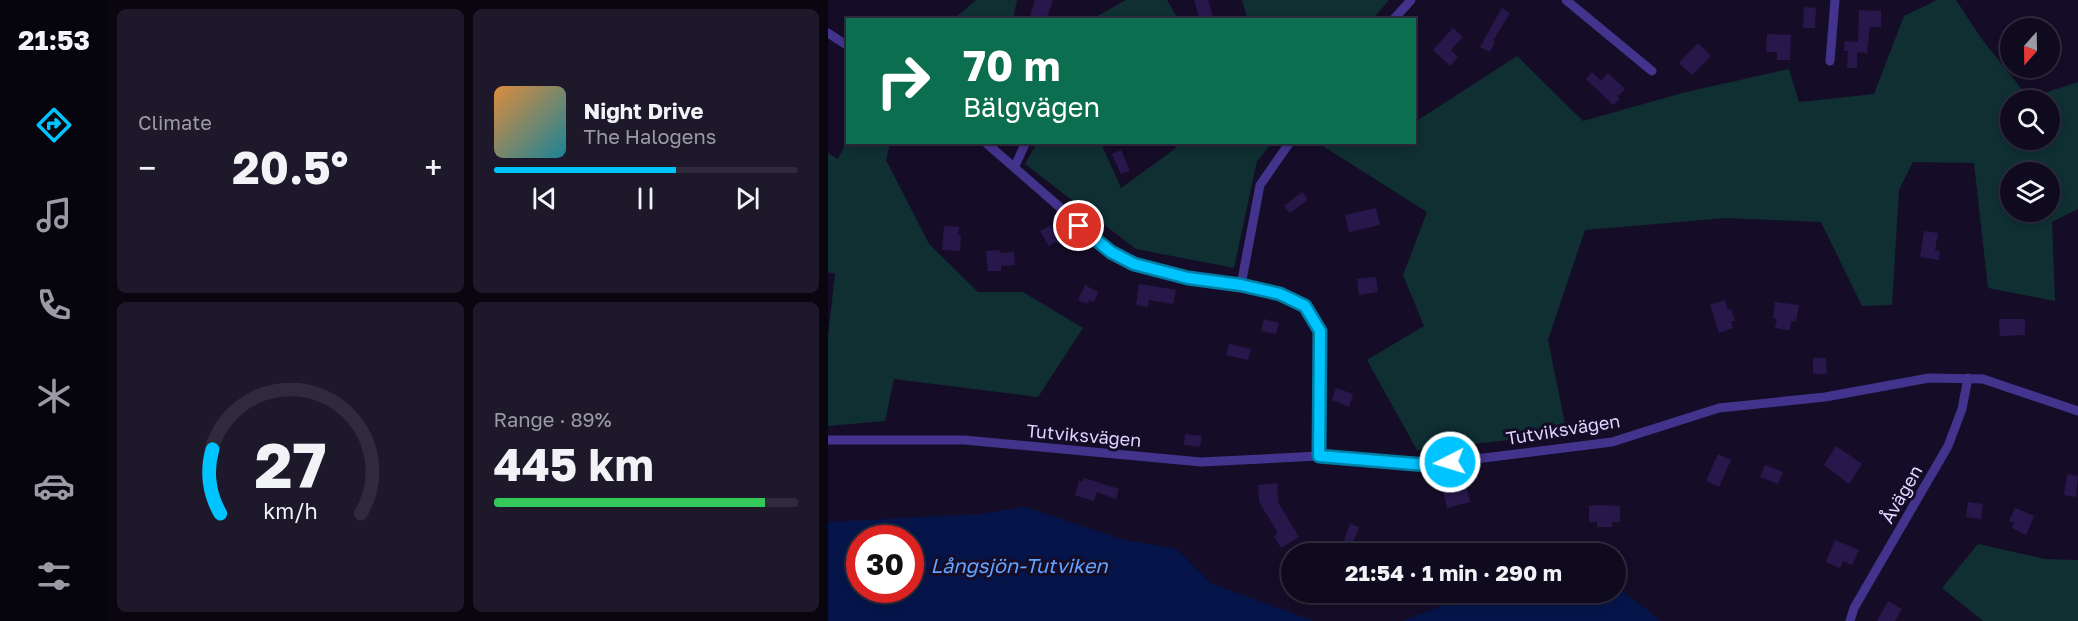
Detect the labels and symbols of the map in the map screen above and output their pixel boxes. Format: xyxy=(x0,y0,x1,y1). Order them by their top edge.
north arrow xyxy=(2000,18,2060,78)
pin xyxy=(1053,200,1104,251)
street label: Tutviksvägen xyxy=(1504,409,1622,449)
street label: Tutviksvägen xyxy=(1026,419,1142,451)
position arrow xyxy=(1418,430,1482,494)
street label: Åvägen xyxy=(1876,461,1926,527)
speed limit sign: 30 xyxy=(846,525,924,603)
water label: Långsjön-Tutviken xyxy=(930,553,1108,578)

